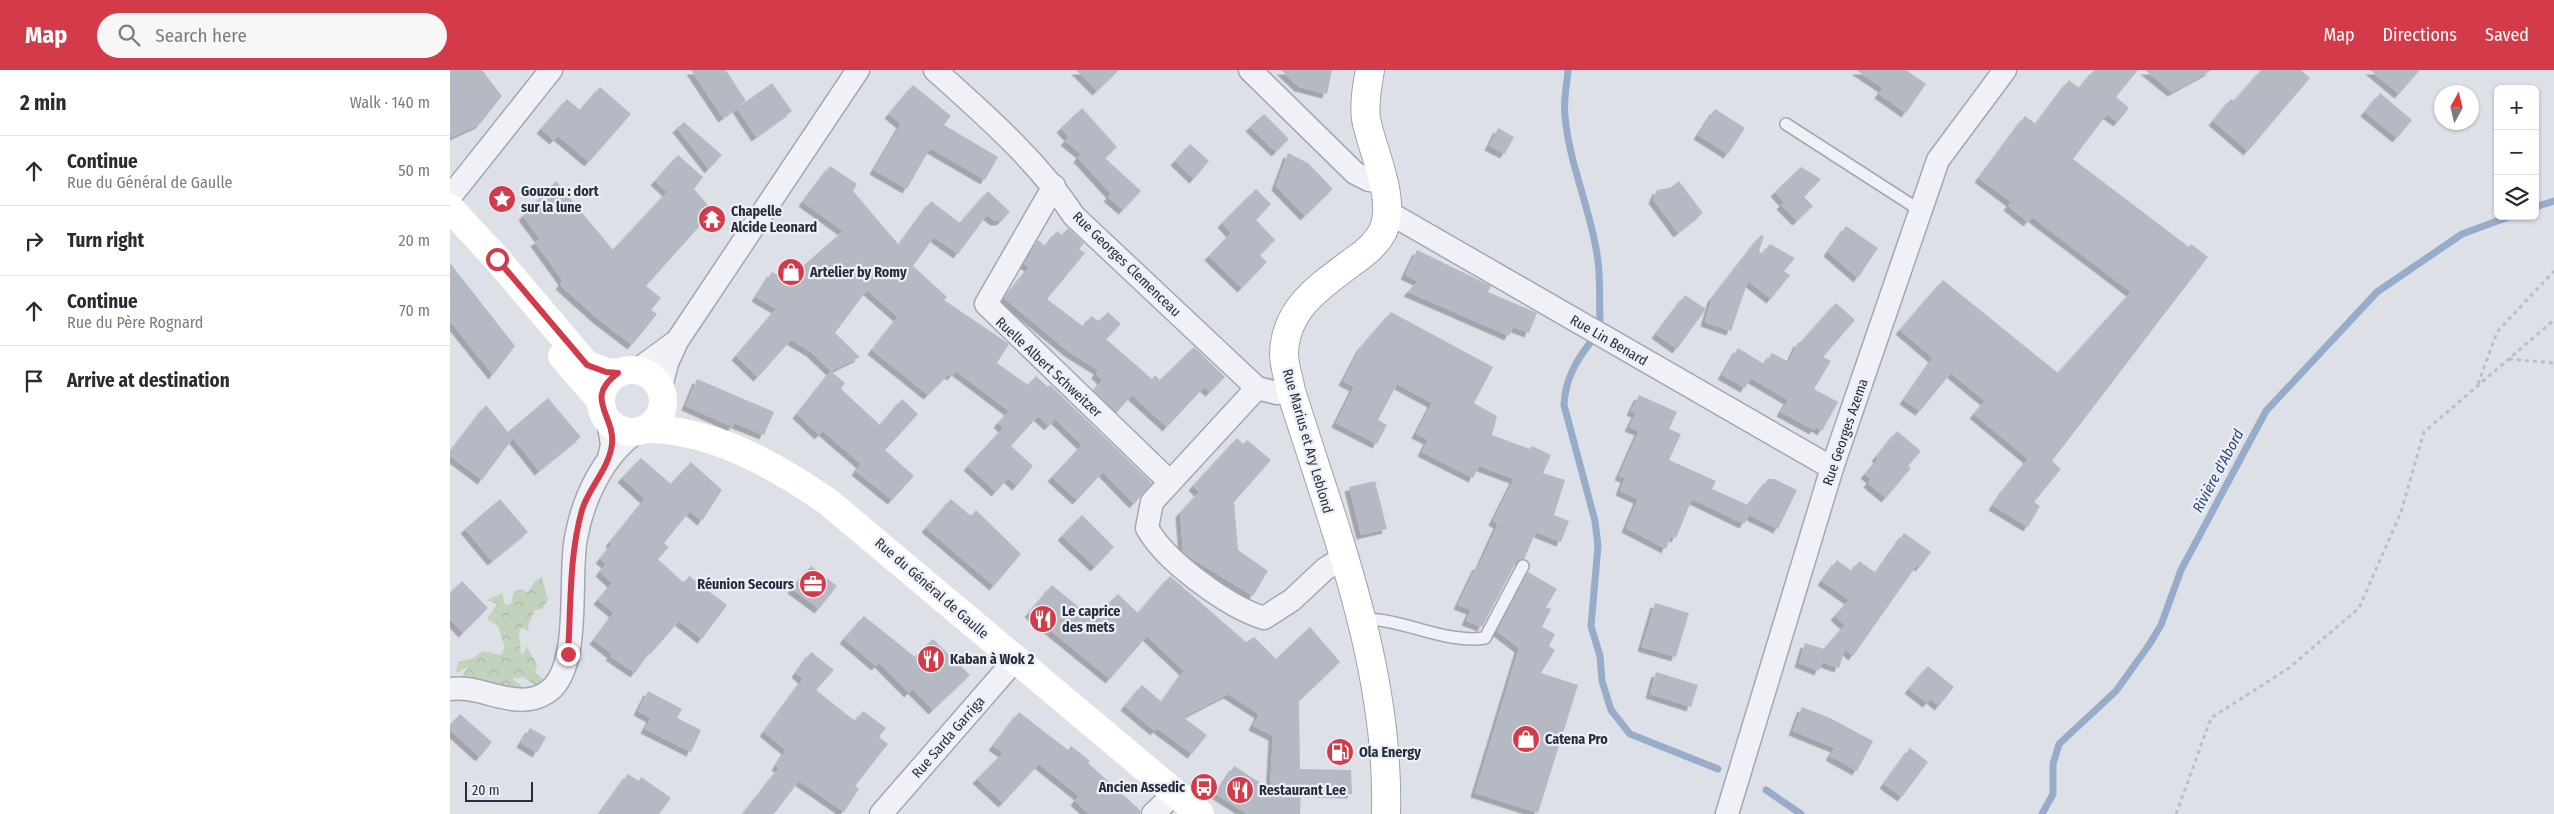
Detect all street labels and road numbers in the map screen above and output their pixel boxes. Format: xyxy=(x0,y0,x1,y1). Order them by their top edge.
street label: Rue Georges Clemenceau xyxy=(1069,208,1184,320)
street label: Rue Lin Benard xyxy=(1567,311,1650,369)
street label: Ruelle Albert Schweitzer xyxy=(992,314,1105,421)
street label: Rue Marius et Ary Leblond xyxy=(1279,367,1336,515)
street label: Rue Georges Azema xyxy=(1819,376,1872,488)
street label: Rue du Général de Gaulle xyxy=(871,534,992,642)
street label: Rue Sarda Garriga xyxy=(908,693,988,782)

